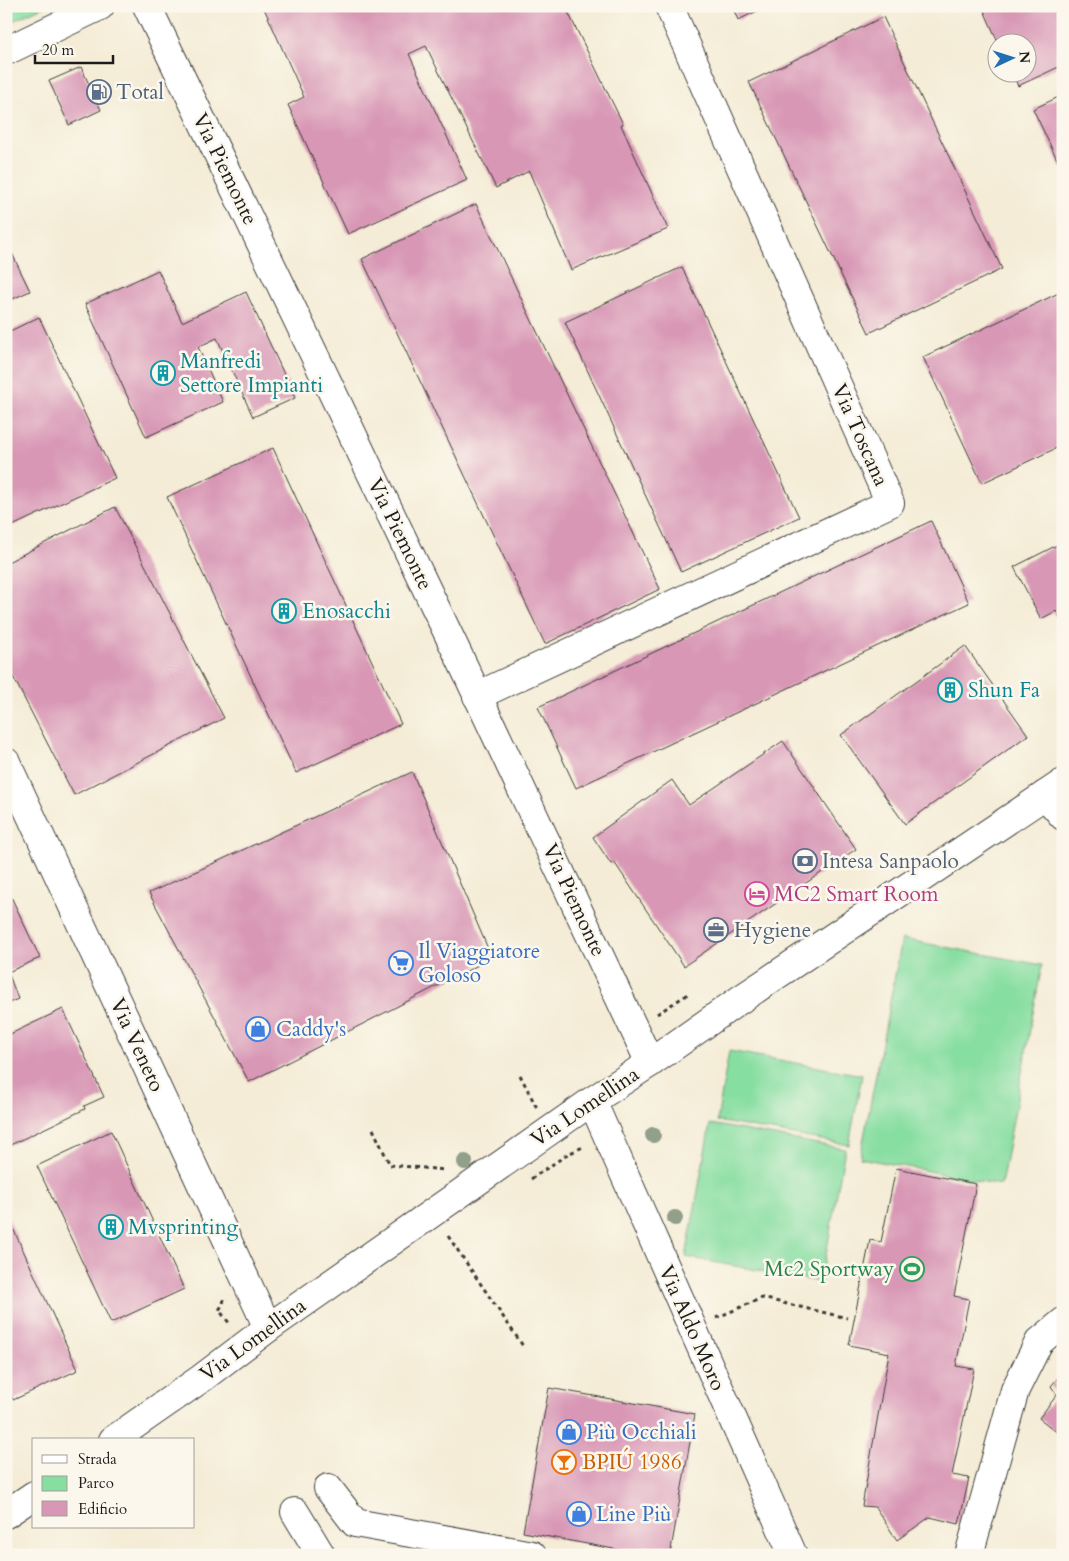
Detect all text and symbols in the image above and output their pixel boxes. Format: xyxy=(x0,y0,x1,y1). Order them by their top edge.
scale bar xyxy=(35,32,112,64)
north arrow xyxy=(986,32,1036,82)
text: 20 m xyxy=(42,40,74,60)
text: N xyxy=(1015,50,1034,64)
place label: Total xyxy=(116,78,164,107)
fuel station icon: Total xyxy=(86,79,112,105)
street label: Via Piemonte xyxy=(185,108,265,230)
place label: Manfredi Settore Impianti xyxy=(180,347,323,400)
building icon: Manfredi Settore Impianti xyxy=(150,360,176,386)
street label: Via Toscana xyxy=(824,379,896,491)
street label: Via Piemonte xyxy=(360,473,440,595)
place label: Enosacchi xyxy=(302,597,391,626)
building icon: Enosacchi xyxy=(271,598,297,624)
place label: Shun Fa xyxy=(968,676,1040,705)
building icon: Shun Fa xyxy=(937,677,963,703)
street label: Via Piemonte xyxy=(535,839,613,961)
place label: Intesa Sanpaolo xyxy=(822,847,959,876)
bank icon: Intesa Sanpaolo xyxy=(792,848,818,874)
place label: MC2 Smart Room xyxy=(774,880,939,909)
hotel icon: MC2 Smart Room xyxy=(744,881,770,907)
place label: Hygiene xyxy=(734,916,811,945)
office icon: Hygiene xyxy=(703,917,729,943)
place label: Il Viaggiatore Goloso xyxy=(418,937,540,990)
supermarket icon: Il Viaggiatore Goloso xyxy=(388,950,414,976)
street label: Via Veneto xyxy=(103,993,171,1097)
place label: Caddy's xyxy=(276,1015,346,1044)
shop icon: Caddy's xyxy=(245,1016,271,1042)
street label: Via Lomellina xyxy=(525,1060,645,1154)
place label: Mvsprinting xyxy=(128,1213,239,1242)
building icon: Mvsprinting xyxy=(98,1214,124,1240)
place label: Mc2 Sportway xyxy=(764,1255,894,1284)
sports icon: Mc2 Sportway xyxy=(899,1256,925,1282)
street label: Via Aldo Moro xyxy=(651,1261,733,1395)
street label: Via Lomellina xyxy=(194,1292,312,1388)
place label: Più Occhiali xyxy=(586,1418,697,1447)
shop icon: Più Occhiali xyxy=(556,1419,582,1445)
legend xyxy=(32,1438,195,1528)
place label: BPIÚ 1986 xyxy=(582,1447,682,1477)
text: Strada xyxy=(78,1449,117,1469)
bar icon: BPIÚ 1986 xyxy=(551,1449,577,1475)
text: Parco xyxy=(78,1473,114,1493)
text: Edificio xyxy=(78,1499,127,1519)
place label: Line Più xyxy=(596,1500,672,1529)
shop icon: Line Più xyxy=(566,1501,592,1527)

